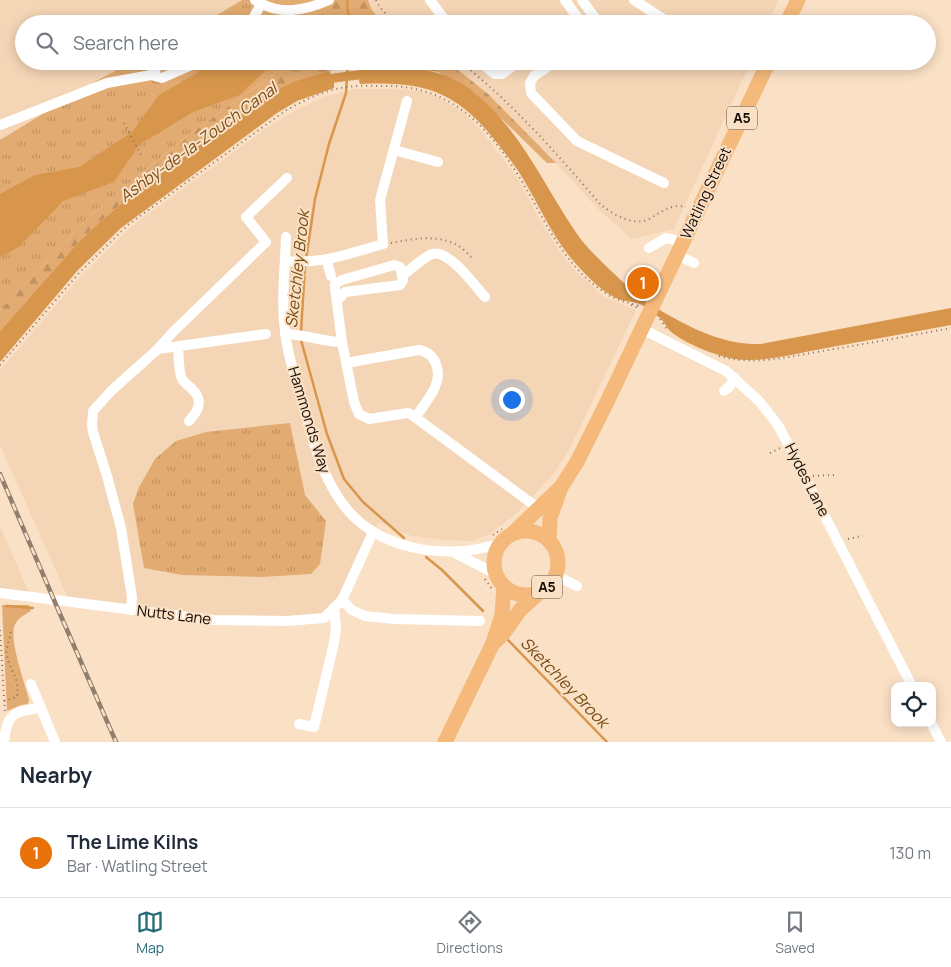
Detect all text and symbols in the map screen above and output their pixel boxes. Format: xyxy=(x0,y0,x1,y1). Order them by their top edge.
search box xyxy=(15,15,936,70)
icon: search xyxy=(33,29,61,57)
text: Search here xyxy=(73,30,179,56)
water label: Ashby-de-la-Zouch Canal xyxy=(115,76,283,207)
road number: A5 xyxy=(727,106,757,130)
street label: Watling Street xyxy=(675,143,736,242)
water label: Sketchley Brook xyxy=(280,207,314,329)
pin: 1 xyxy=(627,264,659,302)
street label: Hammonds Way xyxy=(283,364,336,476)
your location xyxy=(499,387,525,413)
street label: Hydes Lane xyxy=(780,439,835,520)
road number: A5 xyxy=(532,576,562,598)
street label: Nutts Lane xyxy=(136,600,213,630)
water label: Sketchley Brook xyxy=(516,632,615,734)
map controls xyxy=(891,682,936,727)
button: locate xyxy=(891,682,936,727)
text: Nearby xyxy=(20,761,92,789)
text: The Lime Kilns xyxy=(67,829,198,855)
text: 1 xyxy=(32,842,40,864)
text: 130 m xyxy=(889,842,931,864)
text: Bar · Watling Street xyxy=(67,855,208,877)
tab: Map xyxy=(136,908,164,957)
tab: Directions xyxy=(437,908,503,957)
tab: Saved xyxy=(775,908,815,957)

